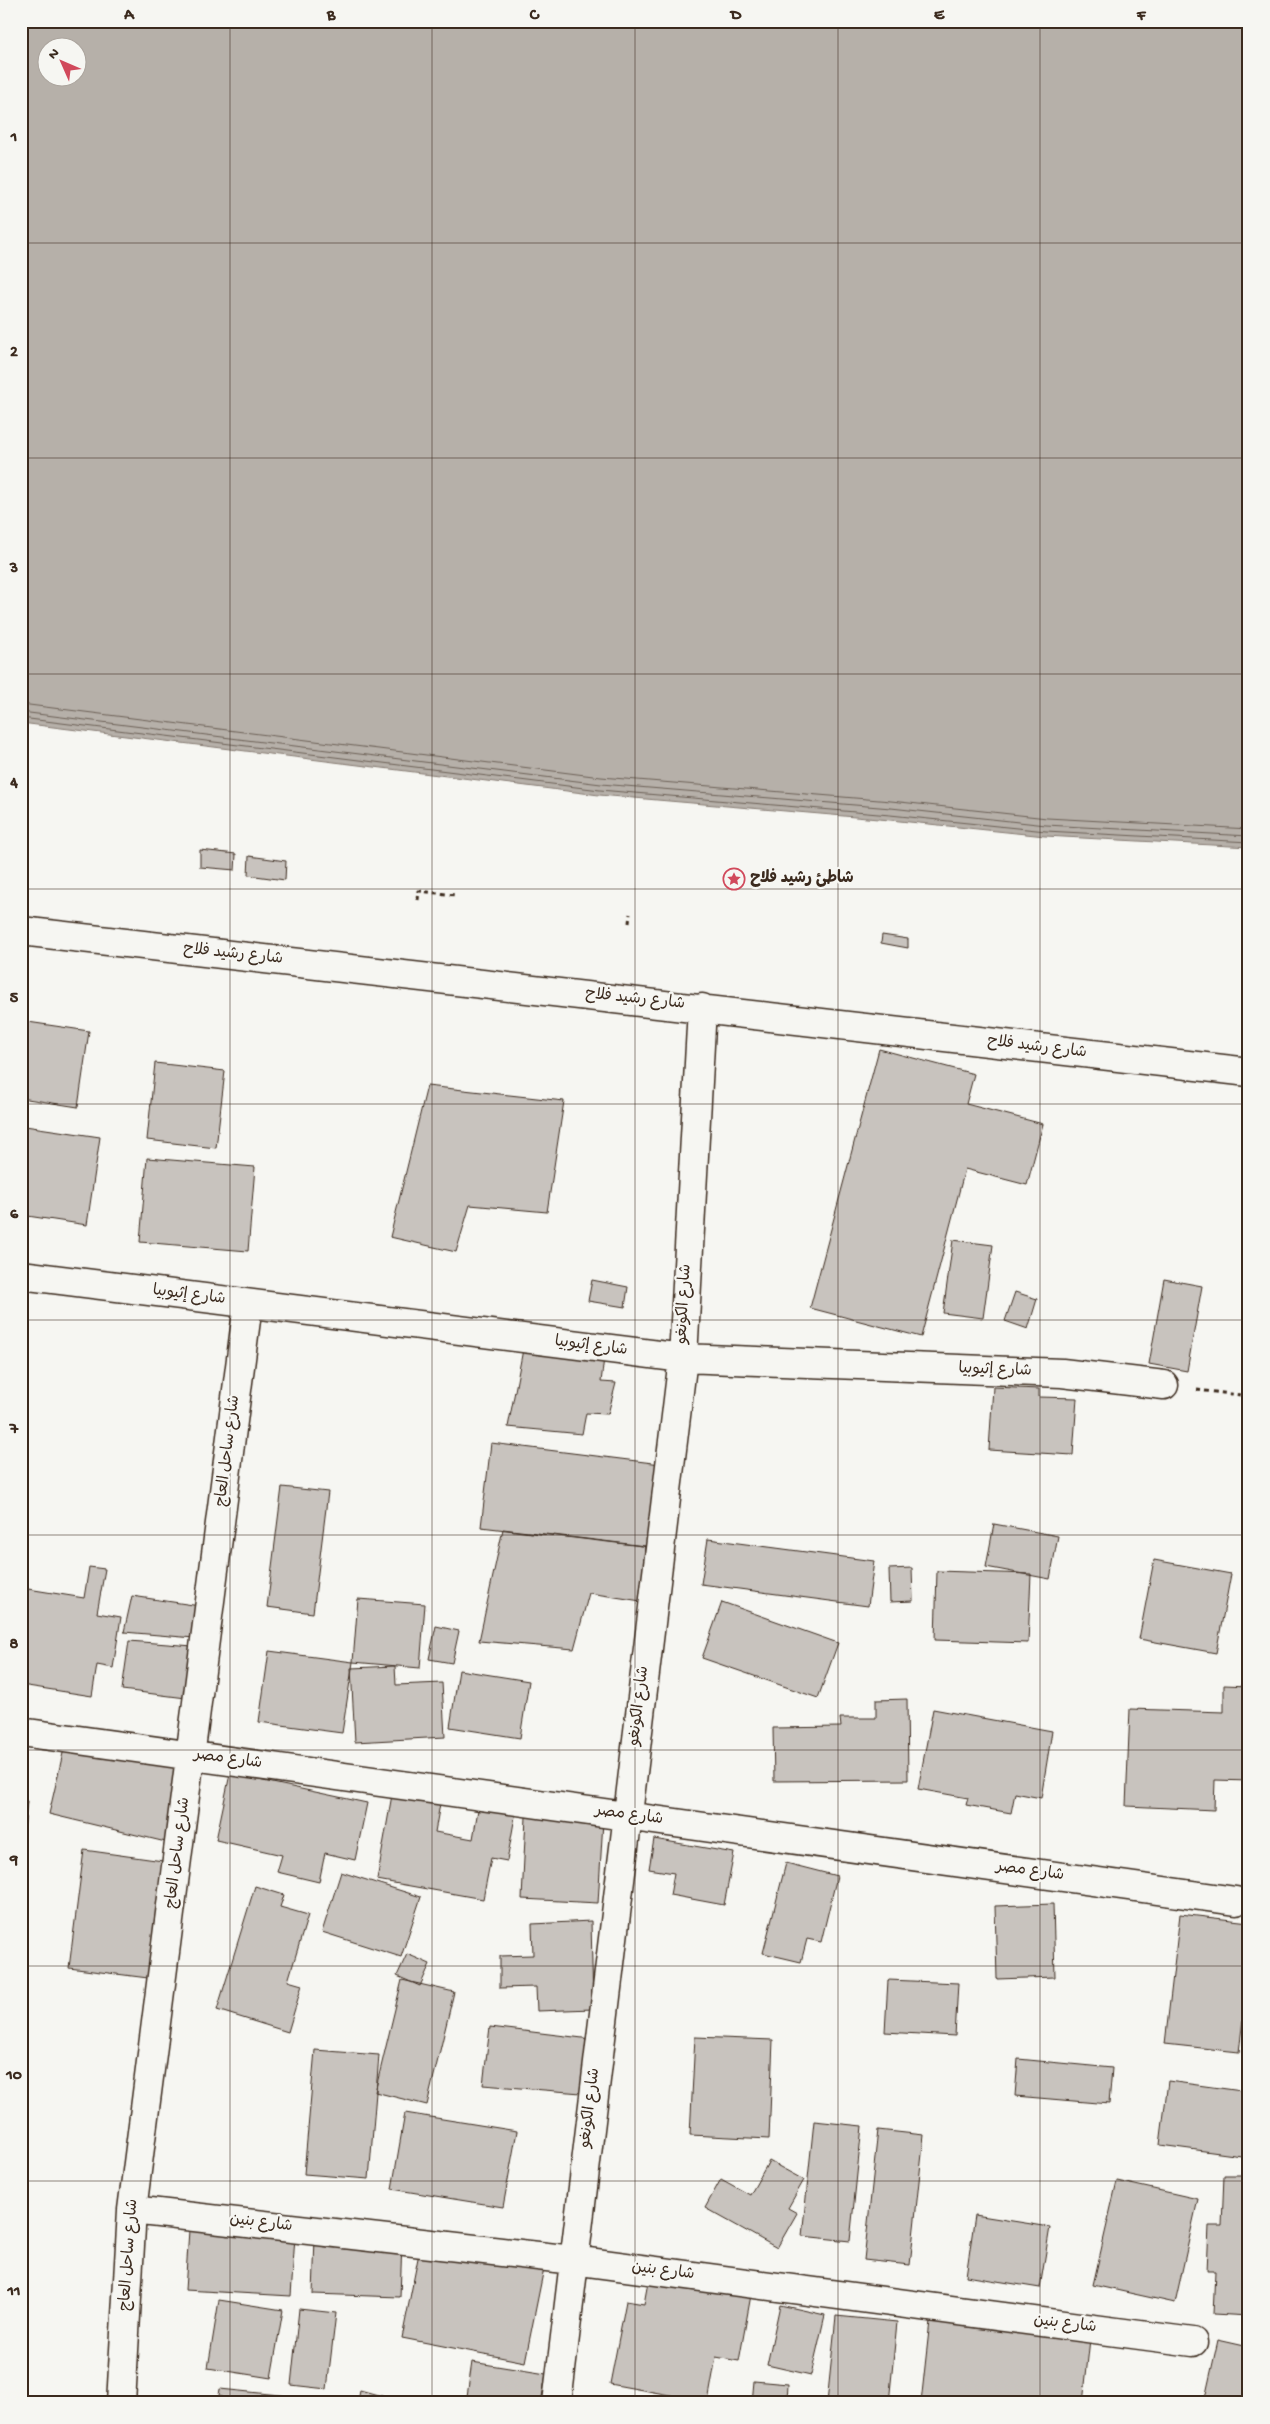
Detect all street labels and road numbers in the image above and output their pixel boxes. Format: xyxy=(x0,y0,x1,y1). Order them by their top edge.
street label: شارع رشيد فلاح xyxy=(182,940,284,970)
street label: شارع رشيد فلاح xyxy=(584,985,686,1015)
street label: شارع رشيد فلاح xyxy=(986,1032,1088,1064)
street label: شارع الكونغو xyxy=(673,1263,697,1346)
street label: شارع إثيوبيا xyxy=(151,1282,227,1310)
street label: شارع إثيوبيا xyxy=(553,1333,629,1361)
street label: شارع إثيوبيا xyxy=(958,1360,1032,1382)
street label: شارع ساحل العاج xyxy=(212,1394,245,1508)
street label: شارع الكونغو xyxy=(626,1665,654,1748)
street label: شارع مصر xyxy=(191,1746,263,1774)
street label: شارع ساحل العاج xyxy=(162,1796,195,1910)
street label: شارع مصر xyxy=(592,1802,664,1830)
street label: شارع مصر xyxy=(993,1858,1065,1886)
street label: شارع الكونغو xyxy=(577,2067,605,2150)
street label: شارع ساحل العاج xyxy=(116,2198,143,2312)
street label: شارع بنين xyxy=(228,2211,294,2237)
street label: شارع بنين xyxy=(630,2259,696,2285)
street label: شارع بنين xyxy=(1032,2312,1098,2338)

